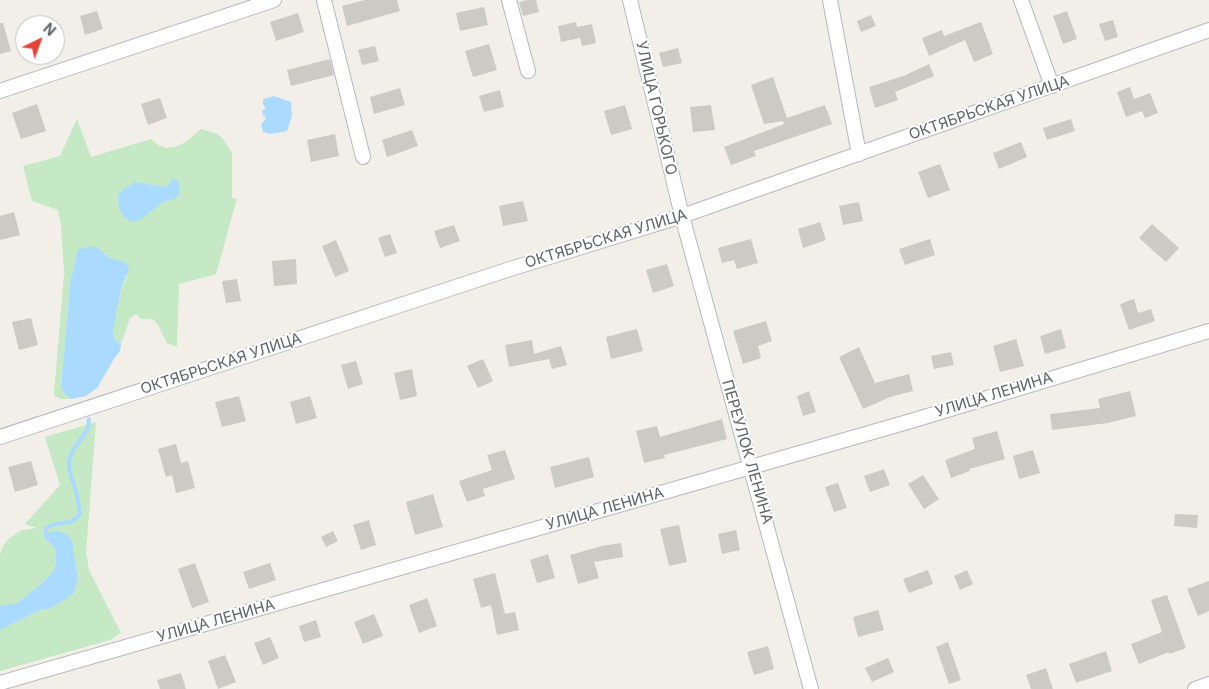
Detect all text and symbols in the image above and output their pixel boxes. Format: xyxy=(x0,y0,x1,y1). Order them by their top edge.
north arrow xyxy=(15,15,65,65)
text: N xyxy=(40,19,59,39)
street label: УЛИЦА ГОРЬКОГО xyxy=(632,39,680,177)
street label: ОКТЯБРЬСКАЯ УЛИЦА xyxy=(907,72,1071,144)
street label: ОКТЯБРЬСКАЯ УЛИЦА xyxy=(523,206,689,272)
street label: ОКТЯБРЬСКАЯ УЛИЦА xyxy=(138,329,304,399)
street label: УЛИЦА ЛЕНИНА xyxy=(933,369,1055,421)
street label: ПЕРЕУЛОК ЛЕНИНА xyxy=(718,378,776,526)
street label: УЛИЦА ЛЕНИНА xyxy=(544,484,666,534)
street label: УЛИЦА ЛЕНИНА xyxy=(155,596,277,646)

